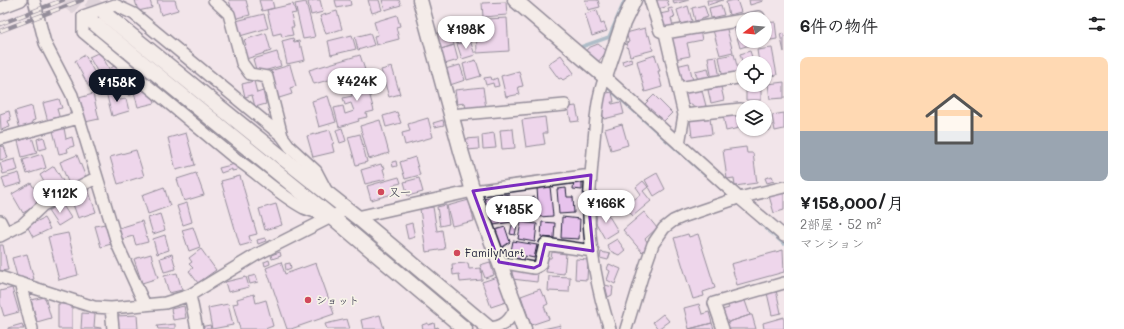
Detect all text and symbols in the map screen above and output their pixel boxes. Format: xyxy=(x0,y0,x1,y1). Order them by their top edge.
north arrow xyxy=(736,12,772,48)
map controls xyxy=(736,12,772,136)
icon: filters xyxy=(1086,13,1108,35)
text: 6件の物件 xyxy=(800,14,878,36)
pin: ¥198K xyxy=(438,16,494,50)
text: ¥198K xyxy=(447,20,485,37)
button: locate xyxy=(736,56,772,92)
pin: ¥424K xyxy=(329,68,385,102)
pin: ¥158K xyxy=(89,69,145,103)
text: ¥424K xyxy=(337,72,377,89)
text: ¥158K xyxy=(98,73,136,90)
icon: home xyxy=(918,83,990,155)
button: layers xyxy=(736,100,772,136)
pin: ¥112K xyxy=(32,180,88,214)
text: ¥112K xyxy=(42,184,78,201)
place label: 又一 xyxy=(389,184,411,199)
marker: 又一 xyxy=(376,187,386,197)
pin: ¥166K xyxy=(578,190,634,224)
text: ¥158,000/月 xyxy=(800,191,904,213)
text: ¥166K xyxy=(587,194,625,211)
pin: ¥185K xyxy=(486,196,542,230)
text: ¥185K xyxy=(495,200,533,217)
text: 2部屋 · 52 m² xyxy=(800,215,881,232)
text: マンション xyxy=(800,234,864,251)
place label: FamilyMart xyxy=(465,245,525,260)
marker: FamilyMart xyxy=(452,248,462,258)
place label: ショット xyxy=(316,292,360,307)
marker: ショット xyxy=(303,295,313,305)

